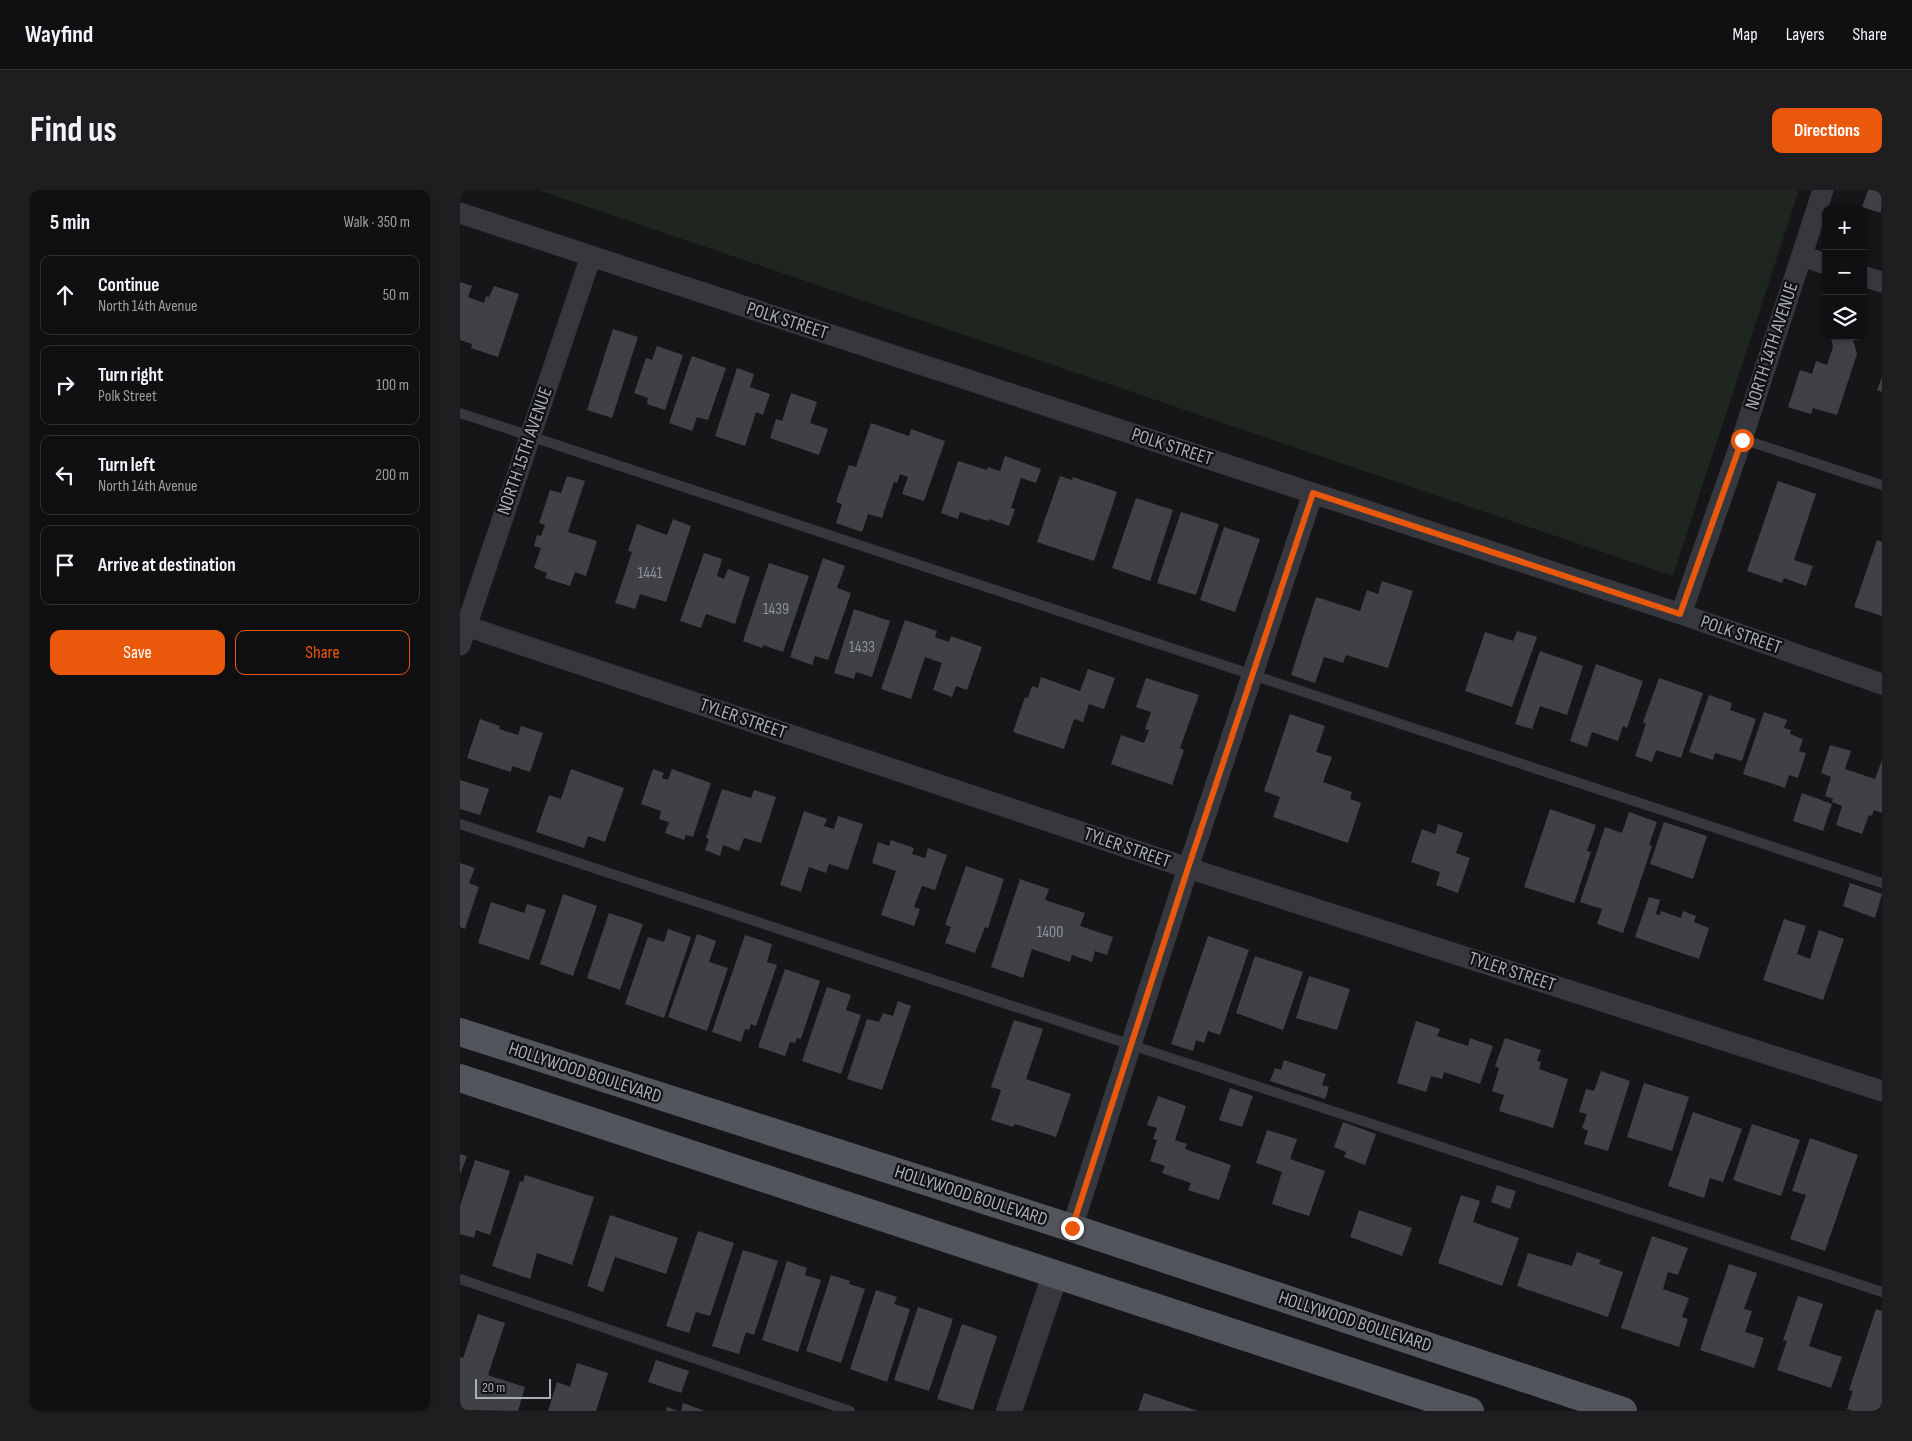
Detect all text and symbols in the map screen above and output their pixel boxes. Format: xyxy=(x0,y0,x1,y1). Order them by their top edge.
text: Wayfind xyxy=(25,20,93,49)
text: Map xyxy=(1733,24,1758,45)
text: Layers xyxy=(1786,24,1825,45)
text: Share xyxy=(1853,24,1887,45)
button: Directions xyxy=(1772,108,1882,153)
text: Find us xyxy=(30,109,117,152)
map controls xyxy=(1822,205,1867,340)
button: + xyxy=(1822,205,1867,250)
text: 5 min xyxy=(50,210,90,235)
text: Walk · 350 m xyxy=(343,213,410,232)
button: − xyxy=(1822,250,1867,295)
text: Continue xyxy=(98,274,159,297)
street label: NORTH 14TH AVENUE xyxy=(1741,279,1803,413)
icon: ahead xyxy=(51,281,79,309)
text: 50 m xyxy=(383,286,409,305)
button: layers xyxy=(1822,295,1867,340)
text: North 14th Avenue xyxy=(98,297,198,316)
street label: POLK STREET xyxy=(744,297,831,345)
text: Turn right xyxy=(98,364,163,387)
icon: right xyxy=(51,371,79,399)
text: 100 m xyxy=(376,376,409,395)
street label: NORTH 15TH AVENUE xyxy=(492,384,558,518)
text: Polk Street xyxy=(98,387,157,406)
street label: POLK STREET xyxy=(1129,423,1216,471)
route start xyxy=(1731,429,1754,452)
text: Turn left xyxy=(98,454,155,477)
icon: left xyxy=(51,461,79,489)
text: 200 m xyxy=(375,466,409,485)
text: North 14th Avenue xyxy=(98,477,198,496)
icon: arrive xyxy=(51,551,79,579)
text: Arrive at destination xyxy=(98,554,236,577)
house number: 1441 xyxy=(638,564,663,583)
house number: 1439 xyxy=(763,600,789,619)
street label: POLK STREET xyxy=(1698,610,1785,660)
button: Save xyxy=(50,630,225,675)
button: Share xyxy=(235,630,410,675)
house number: 1433 xyxy=(849,638,875,657)
street label: TYLER STREET xyxy=(697,693,790,745)
street label: TYLER STREET xyxy=(1081,822,1174,874)
house number: 1400 xyxy=(1037,923,1063,942)
street label: TYLER STREET xyxy=(1466,947,1559,997)
street label: HOLLYWOOD BOULEVARD xyxy=(506,1037,664,1109)
street label: HOLLYWOOD BOULEVARD xyxy=(892,1160,1050,1232)
route end xyxy=(1061,1217,1084,1240)
street label: HOLLYWOOD BOULEVARD xyxy=(1276,1286,1434,1358)
scale bar xyxy=(475,1376,551,1399)
text: 20 m xyxy=(482,1379,505,1396)

